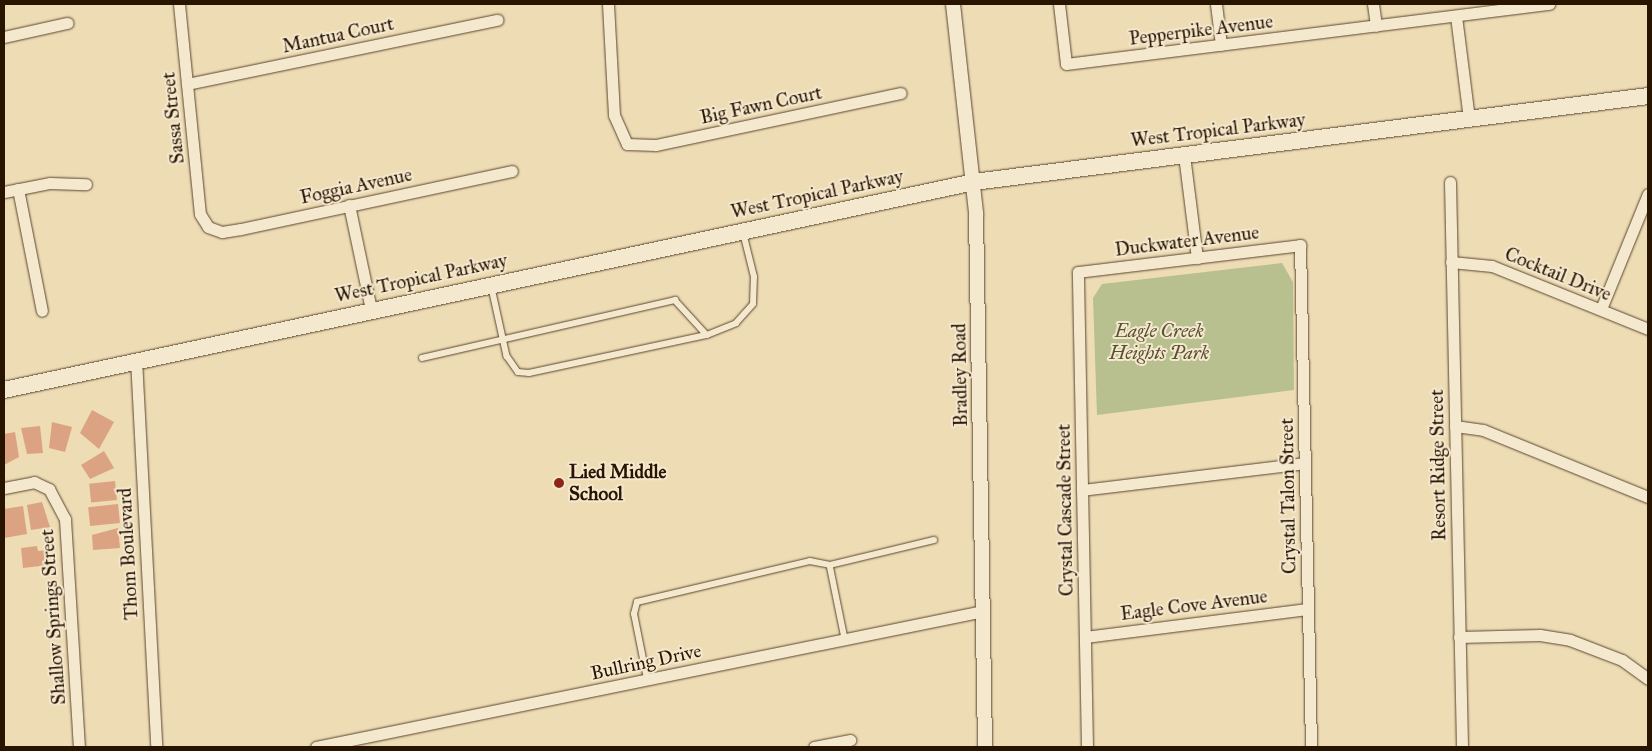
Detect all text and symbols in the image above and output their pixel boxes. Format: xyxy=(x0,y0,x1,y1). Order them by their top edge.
street label: Pepperpike Avenue xyxy=(1128,10,1274,50)
street label: Mantua Court xyxy=(280,12,396,58)
street label: Sassa Street xyxy=(157,71,189,165)
street label: Big Fawn Court xyxy=(698,81,824,129)
street label: West Tropical Parkway xyxy=(1129,108,1307,152)
street label: Foggia Avenue xyxy=(298,163,414,209)
street label: West Tropical Parkway xyxy=(729,165,905,223)
street label: Duckwater Avenue xyxy=(1114,221,1260,261)
street label: Cocktail Drive xyxy=(1502,242,1614,306)
street label: West Tropical Parkway xyxy=(333,249,509,307)
park label: Eagle Creek Heights Park xyxy=(1109,320,1209,364)
street label: Bradley Road xyxy=(948,323,972,427)
street label: Resort Ridge Street xyxy=(1425,389,1451,541)
street label: Crystal Talon Street xyxy=(1275,418,1301,574)
street label: Crystal Cascade Street xyxy=(1052,424,1078,596)
place label: Lied Middle School xyxy=(569,461,667,505)
marker: Lied Middle School xyxy=(553,477,565,489)
street label: Thom Boulevard xyxy=(113,487,143,621)
street label: Shallow Springs Street xyxy=(35,528,71,706)
street label: Eagle Cove Avenue xyxy=(1119,585,1269,625)
street label: Bullring Drive xyxy=(589,639,703,685)

